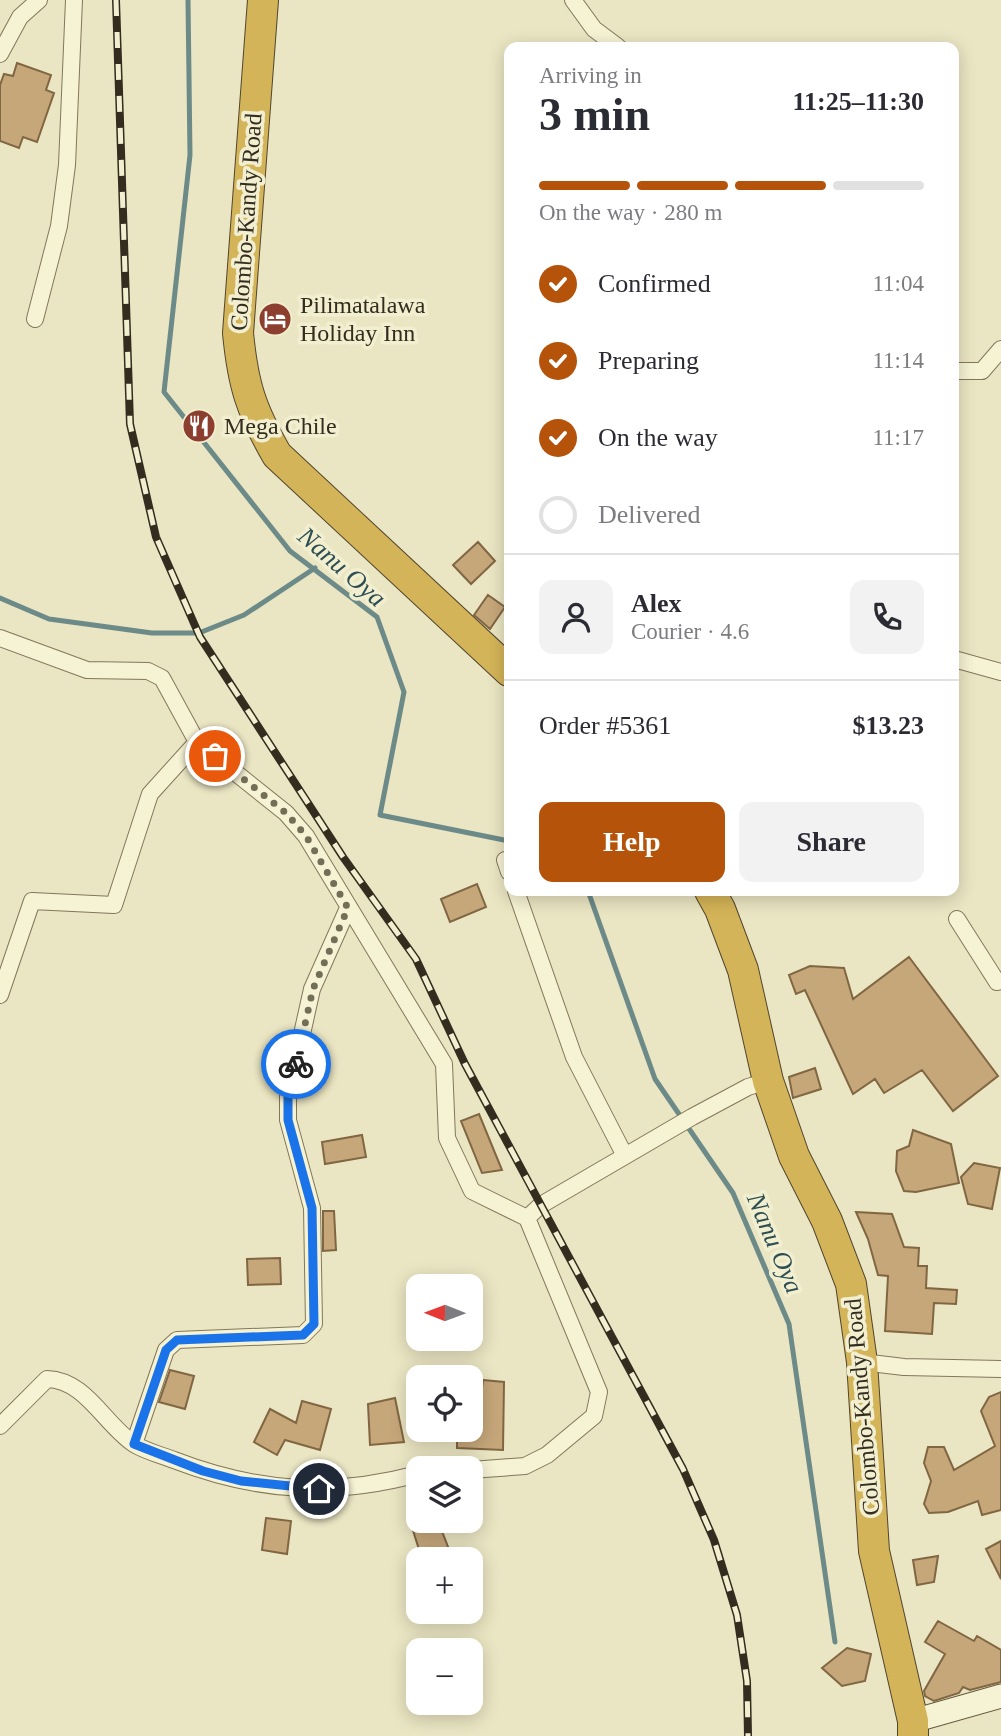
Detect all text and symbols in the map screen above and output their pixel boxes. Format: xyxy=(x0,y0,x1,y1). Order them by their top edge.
text: Arriving in xyxy=(539,63,642,88)
text: 11:25–11:30 xyxy=(793,87,924,116)
text: 3 min xyxy=(539,89,650,140)
street label: Colombo-Kandy Road xyxy=(225,112,267,332)
text: On the way · 280 m xyxy=(539,200,722,225)
icon: check xyxy=(539,265,577,303)
text: Confirmed xyxy=(598,269,711,298)
text: 11:04 xyxy=(872,271,924,296)
place label: Pilimatalawa Holiday Inn xyxy=(300,292,426,346)
hotel icon: Pilimatalawa Holiday Inn xyxy=(256,300,294,338)
icon: check xyxy=(539,342,577,380)
text: Preparing xyxy=(598,346,699,375)
text: 11:14 xyxy=(872,348,924,373)
restaurant icon: Mega Chile xyxy=(180,407,218,445)
place label: Mega Chile xyxy=(224,413,337,439)
icon: check xyxy=(539,419,577,457)
text: On the way xyxy=(598,423,718,452)
text: 11:17 xyxy=(872,425,924,450)
text: Delivered xyxy=(598,500,701,529)
water label: Nanu Oya xyxy=(292,521,392,613)
button: person xyxy=(539,580,613,654)
button: phone xyxy=(850,580,924,654)
text: Alex xyxy=(631,589,682,618)
text: Courier · 4.6 xyxy=(631,619,749,644)
text: Order #5361 xyxy=(539,711,671,740)
text: $13.23 xyxy=(853,711,924,740)
pin xyxy=(185,726,245,786)
icon: bag xyxy=(196,737,234,775)
button: Help xyxy=(539,802,725,882)
button: Share xyxy=(739,802,924,882)
courier xyxy=(261,1029,331,1099)
icon: bike xyxy=(277,1045,315,1083)
water label: Nanu Oya xyxy=(741,1188,809,1298)
north arrow xyxy=(406,1274,483,1351)
map controls xyxy=(406,1274,483,1715)
street label: Colombo-Kandy Road xyxy=(840,1297,884,1517)
button: locate xyxy=(406,1365,483,1442)
button: layers xyxy=(406,1456,483,1533)
pin xyxy=(289,1459,349,1519)
icon: home xyxy=(300,1470,338,1508)
button: + xyxy=(406,1547,483,1624)
button: − xyxy=(406,1638,483,1715)

